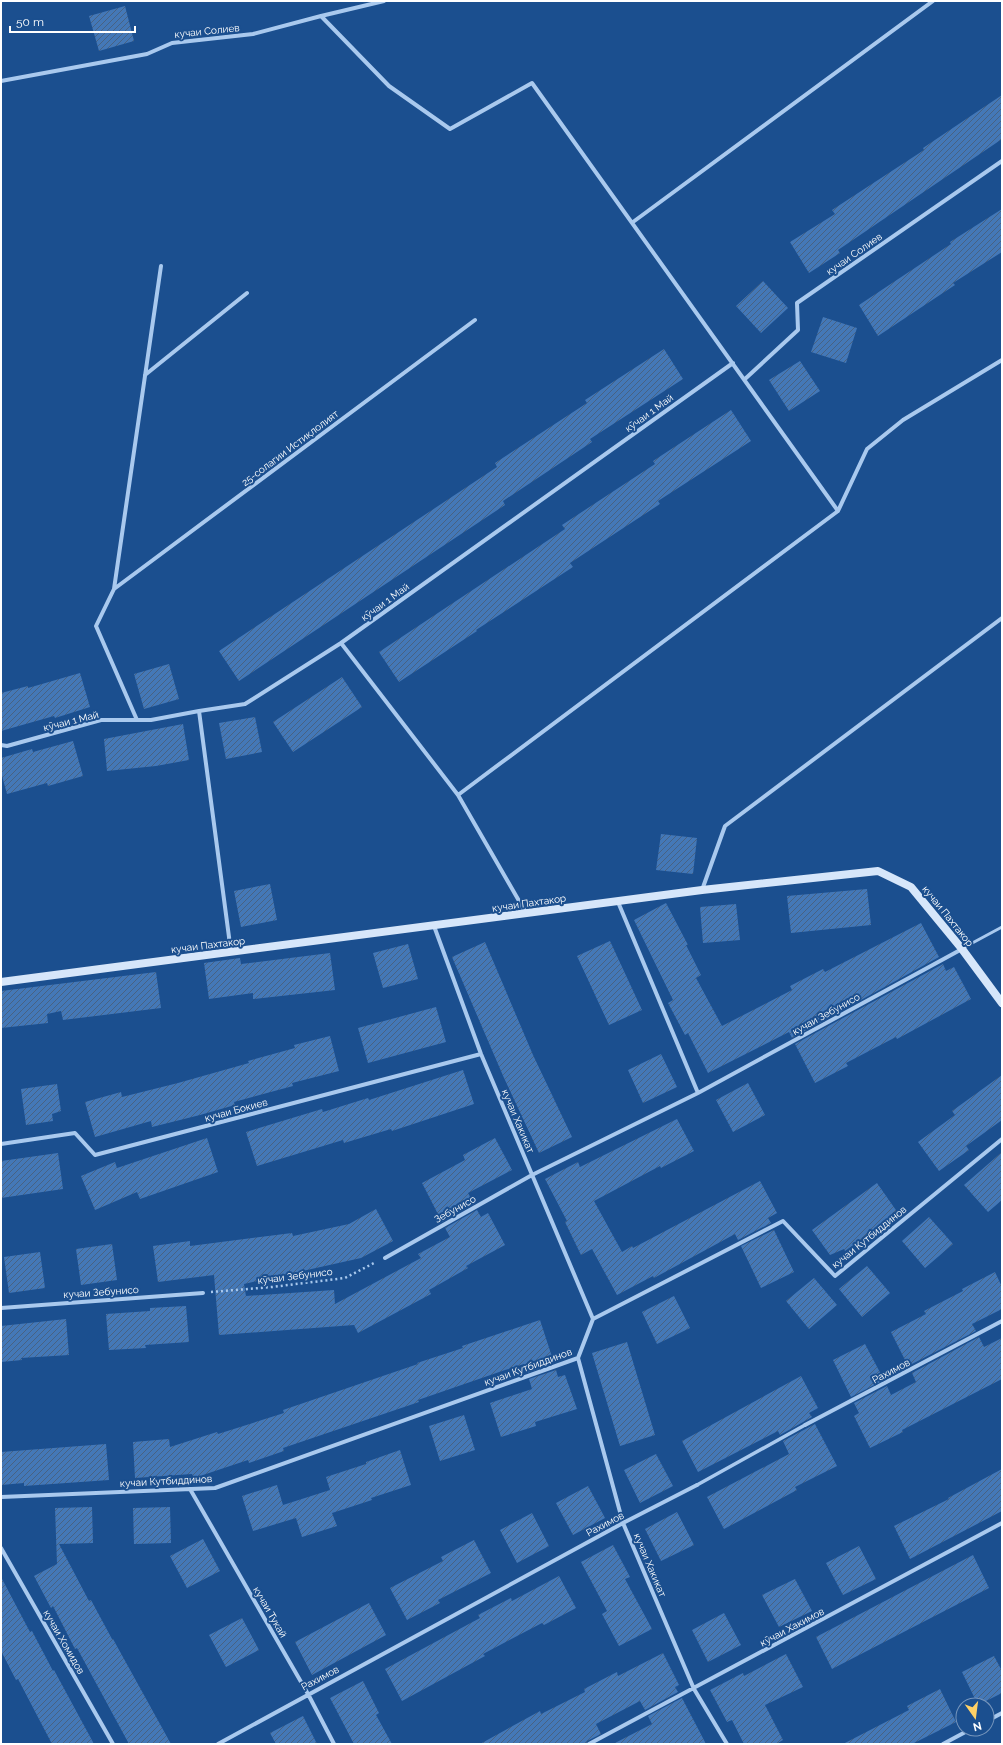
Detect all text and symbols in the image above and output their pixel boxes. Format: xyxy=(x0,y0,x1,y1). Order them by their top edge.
scale bar xyxy=(10,8,135,34)
text: 50 m xyxy=(16,15,44,29)
street label: кучаи Солиев xyxy=(174,22,240,40)
street label: кучаи Солиев xyxy=(824,231,884,277)
street label: кӯчаи 1 Май xyxy=(623,392,675,434)
street label: 25-солагии Истиқлолият xyxy=(239,408,341,488)
street label: кӯчаи 1 Май xyxy=(359,581,411,623)
street label: кӯчаи 1 Май xyxy=(42,709,100,733)
street label: кучаи Пахтакор xyxy=(920,884,976,948)
street label: кучаи Пахтакор xyxy=(491,892,567,914)
street label: кучаи Пахтакор xyxy=(170,935,246,955)
street label: кучаи Зебунисо xyxy=(790,991,862,1037)
street label: кучаи Хакикат xyxy=(500,1088,536,1155)
street label: кучаи Бокиев xyxy=(203,1096,269,1124)
street label: Зебунисо xyxy=(432,1193,478,1225)
street label: кучаи Кутбиддинов xyxy=(830,1204,908,1270)
street label: кӯчаи Зебунисо xyxy=(257,1266,333,1286)
street label: кучаи Зебунисо xyxy=(63,1284,139,1300)
street label: кучаи Кутбиддинов xyxy=(483,1346,573,1388)
street label: Рахимов xyxy=(870,1357,912,1385)
street label: кучаи Кутбиддинов xyxy=(119,1473,213,1489)
street label: Рахимов xyxy=(584,1510,626,1538)
street label: кучаи Хакикат xyxy=(632,1532,668,1599)
street label: кучаи Тукай xyxy=(251,1585,289,1639)
street label: кӯчаи Хакимов xyxy=(758,1605,826,1649)
street label: кучаи Хомидов xyxy=(41,1608,87,1676)
street label: Рахимов xyxy=(299,1664,341,1692)
north arrow xyxy=(955,1697,995,1737)
text: N xyxy=(972,1719,983,1734)

